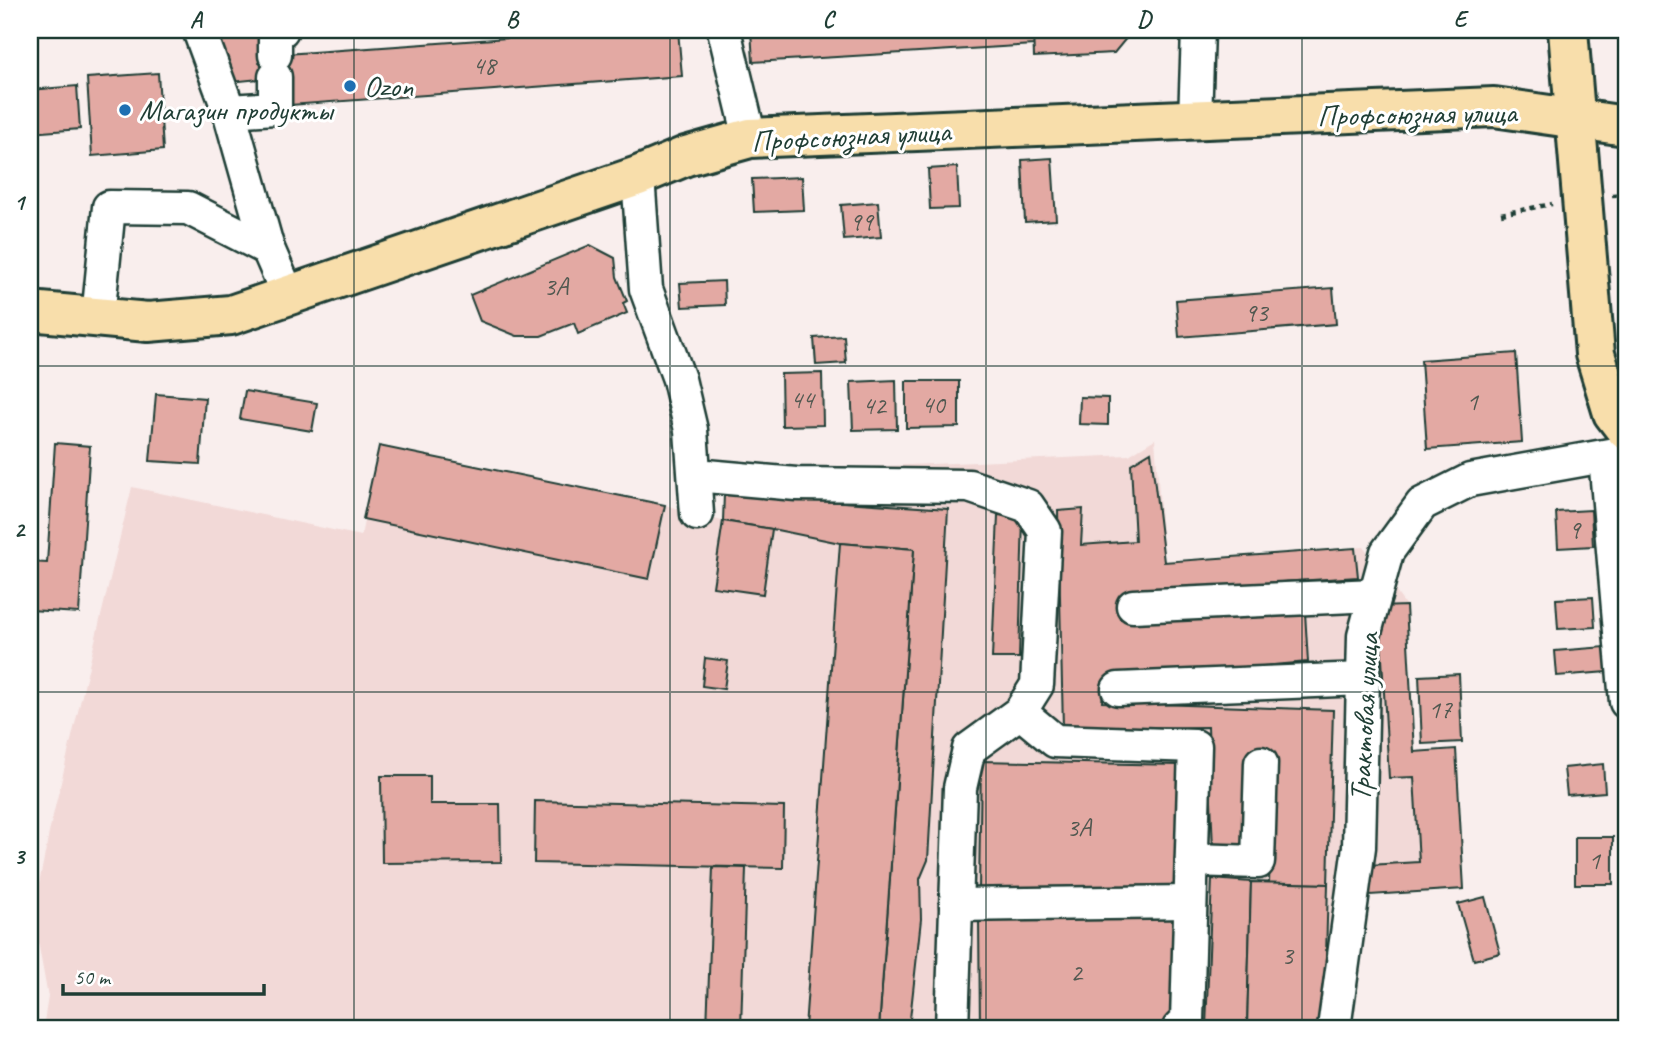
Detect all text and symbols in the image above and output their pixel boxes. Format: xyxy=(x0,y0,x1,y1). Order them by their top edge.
text: A xyxy=(190,5,204,34)
text: B xyxy=(506,5,520,34)
text: C xyxy=(823,5,837,34)
text: D xyxy=(1137,5,1153,34)
text: E xyxy=(1454,5,1470,34)
house number: 48 xyxy=(472,49,498,82)
place label: Ozon xyxy=(364,67,414,105)
marker: Ozon xyxy=(342,78,358,94)
place label: Магазин продукты xyxy=(139,91,335,129)
street label: Профсоюзная улица xyxy=(1317,93,1519,135)
marker: Магазин продукты xyxy=(117,102,133,118)
street label: Профсоюзная улица xyxy=(750,112,954,160)
text: 1 xyxy=(14,188,27,217)
house number: 99 xyxy=(849,205,875,238)
house number: 3А xyxy=(544,270,570,303)
house number: 93 xyxy=(1244,296,1270,329)
house number: 44 xyxy=(790,383,816,416)
house number: 1 xyxy=(1466,385,1479,418)
house number: 40 xyxy=(921,388,947,421)
house number: 42 xyxy=(862,389,888,422)
house number: 9 xyxy=(1568,513,1582,546)
text: 2 xyxy=(14,515,27,544)
street label: Трактовая улица xyxy=(1341,630,1387,802)
house number: 17 xyxy=(1428,693,1453,726)
house number: 3А xyxy=(1067,811,1093,844)
text: 3 xyxy=(14,842,27,871)
house number: 1 xyxy=(1588,844,1601,877)
house number: 3 xyxy=(1281,939,1295,972)
scale bar xyxy=(63,953,264,997)
house number: 2 xyxy=(1070,956,1084,989)
text: 50 m xyxy=(74,964,112,990)

